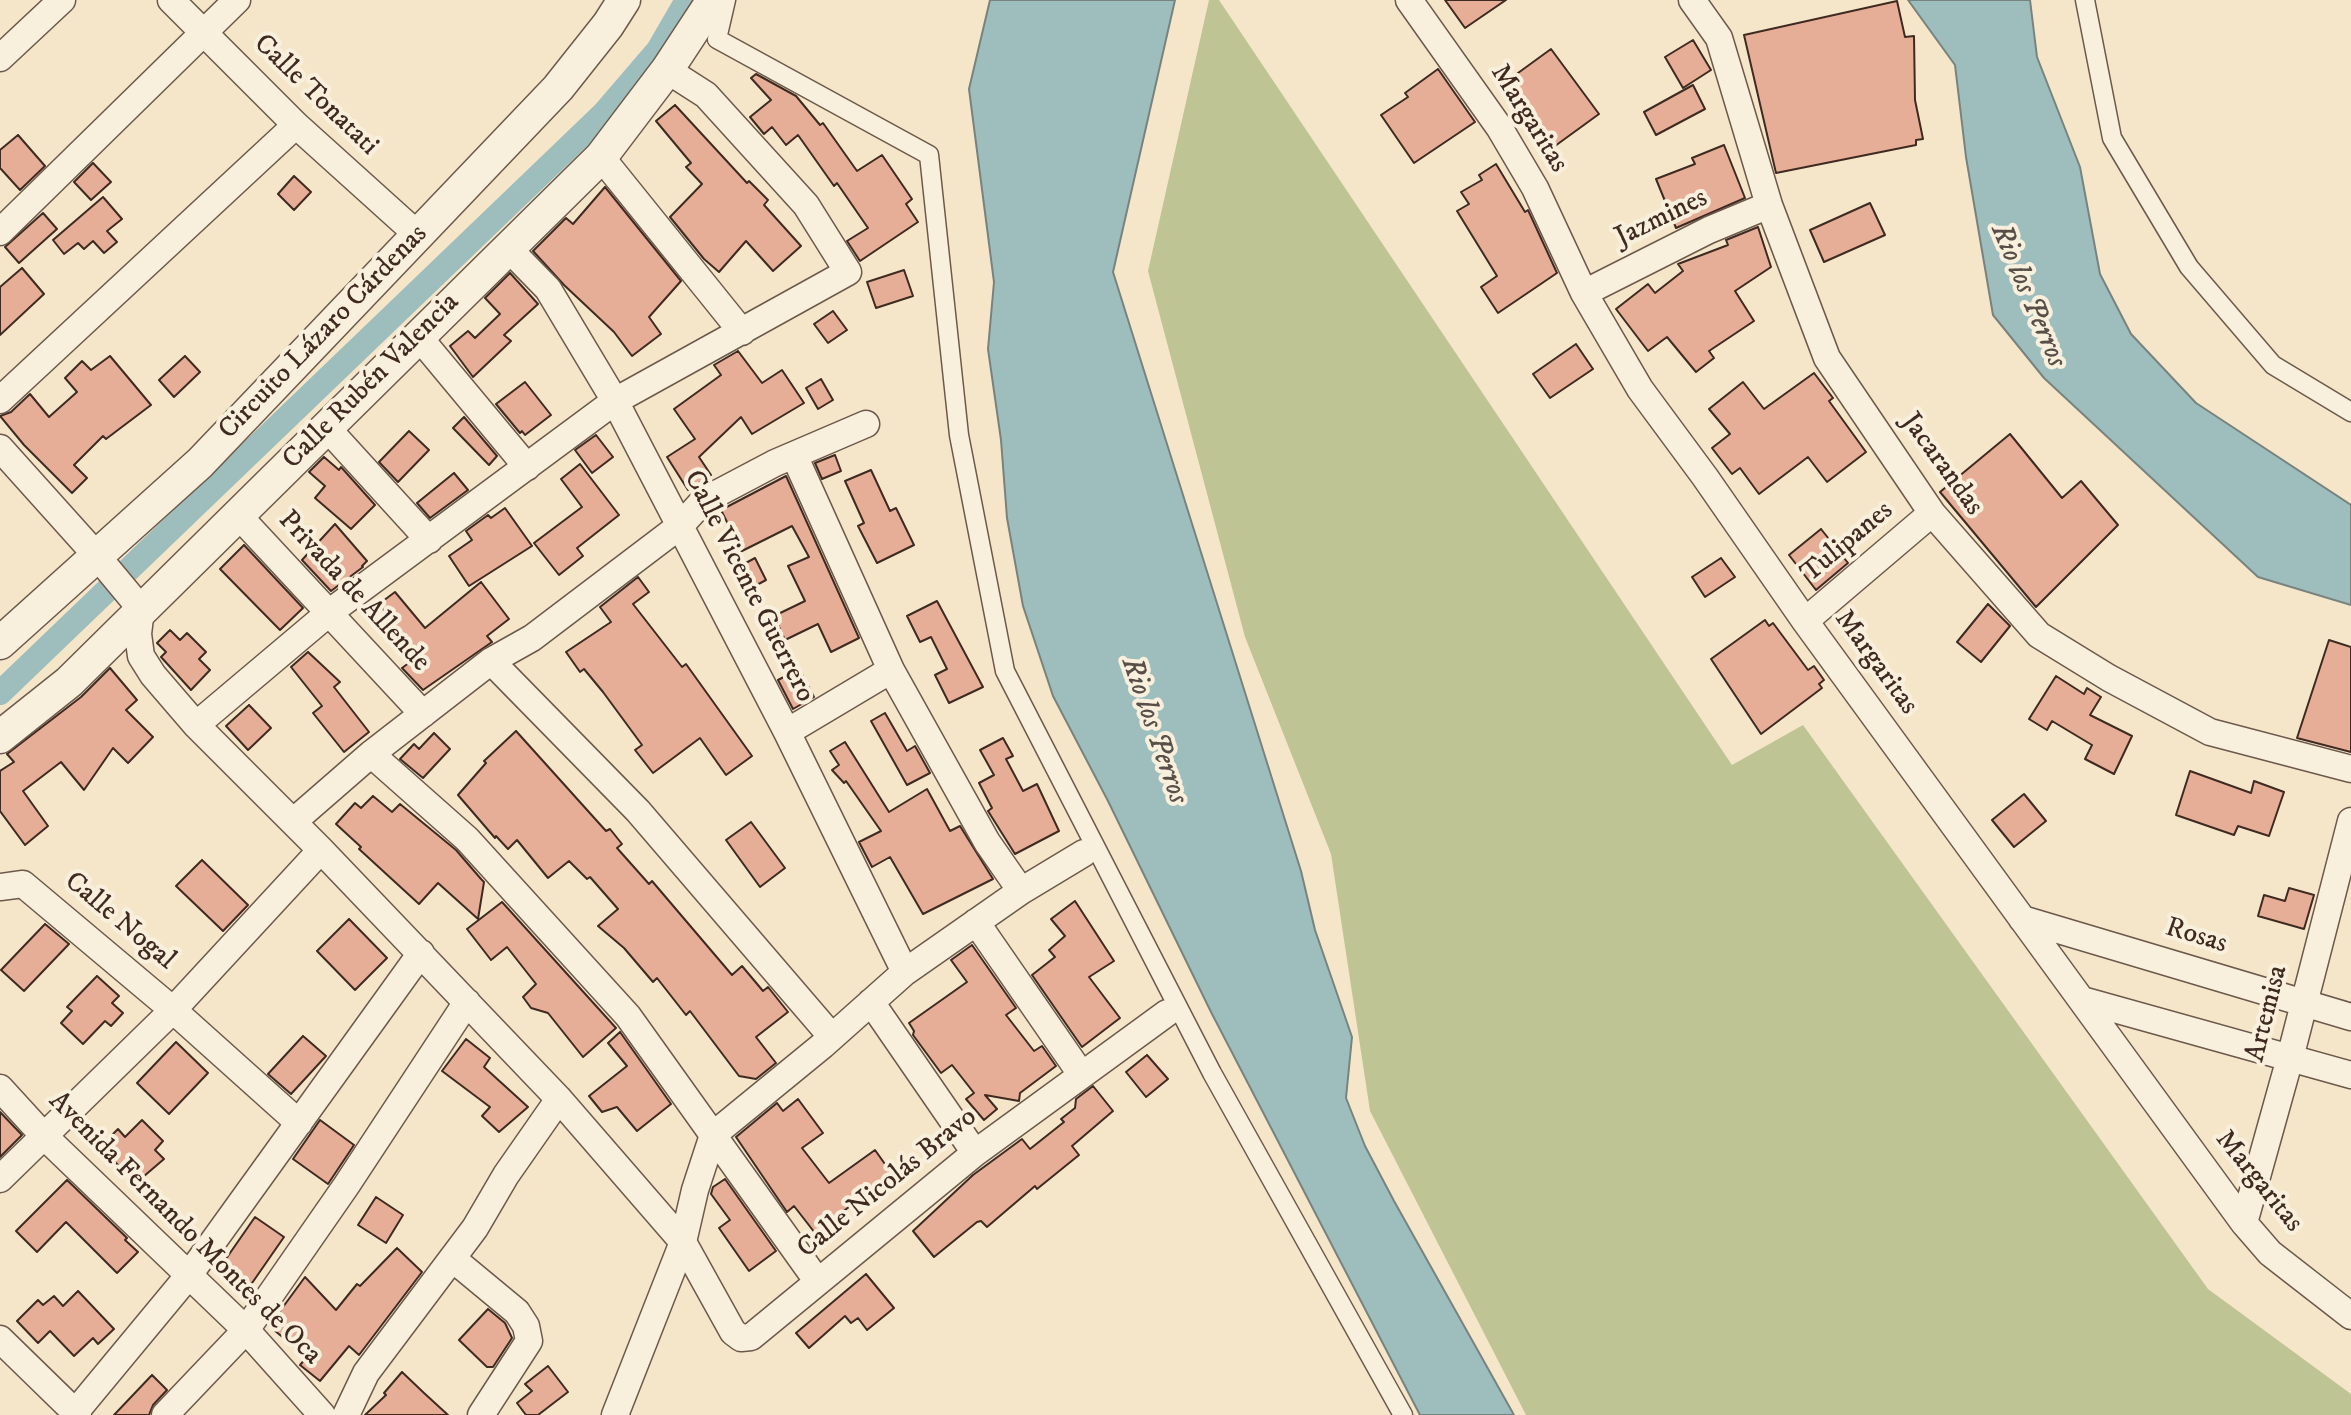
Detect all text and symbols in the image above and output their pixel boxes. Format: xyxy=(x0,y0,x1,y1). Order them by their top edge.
street label: Calle Tonatati xyxy=(246,28,384,164)
street label: Margaritas xyxy=(1482,59,1574,179)
street label: Jazmines xyxy=(1610,182,1714,256)
street label: Circuito Lázaro Cárdenas xyxy=(213,219,435,447)
water label: Rio los Perros xyxy=(1981,219,2073,373)
street label: Calle Rubén Valencia xyxy=(277,287,467,477)
street label: Jacarandas xyxy=(1893,407,1989,523)
street label: Calle Vicente Guerrero xyxy=(675,466,821,708)
street label: Tulipanes xyxy=(1795,495,1901,591)
street label: Privada de Allende xyxy=(270,505,436,679)
street label: Margaritas xyxy=(1826,604,1924,722)
water label: Rio los Perros xyxy=(1111,653,1195,809)
street label: Calle Nogal xyxy=(57,866,181,978)
street label: Rosas xyxy=(2161,912,2231,962)
street label: Artemisa xyxy=(2240,962,2296,1066)
street label: Avenida Fernando Montes de Oca xyxy=(40,1085,328,1373)
street label: Calle Nicolás Bravo xyxy=(792,1101,984,1267)
street label: Margaritas xyxy=(2207,1124,2309,1240)

